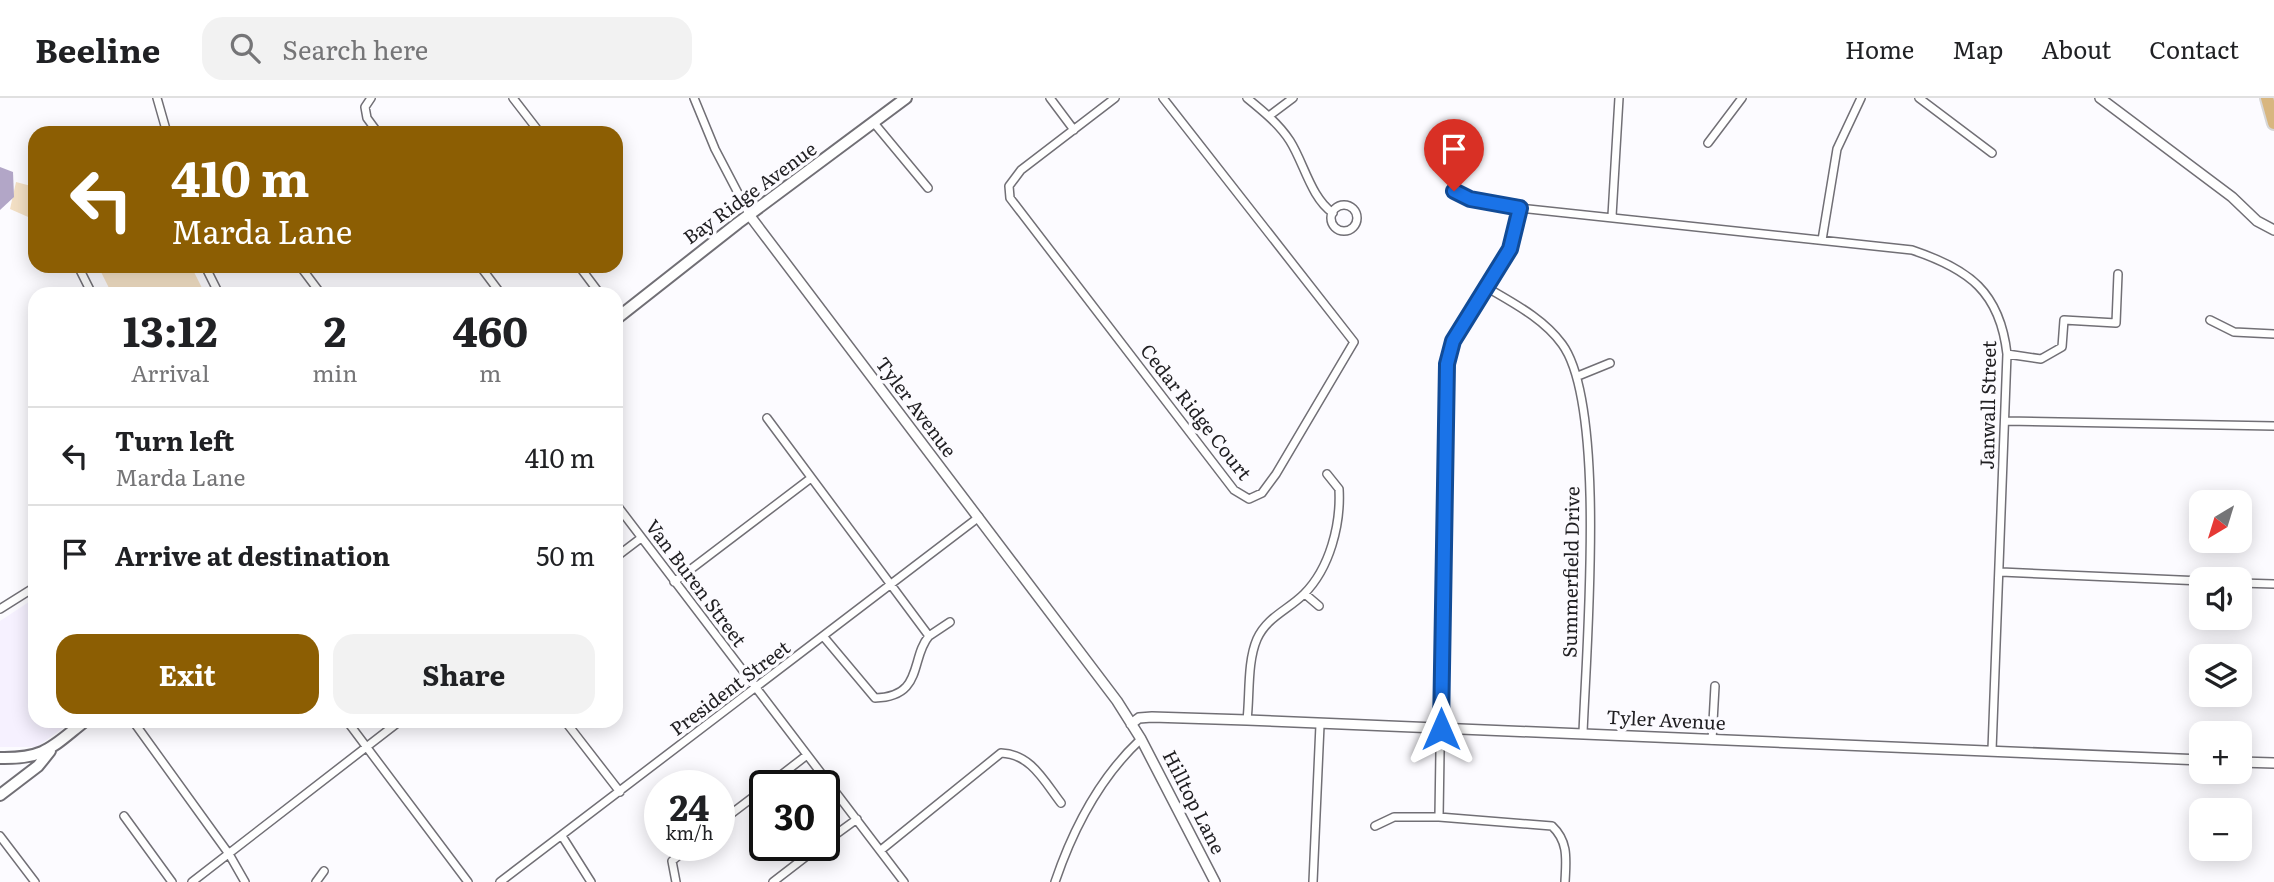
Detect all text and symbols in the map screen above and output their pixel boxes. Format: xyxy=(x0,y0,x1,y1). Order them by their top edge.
search box xyxy=(202,17,692,80)
text: Beeline xyxy=(35,24,160,73)
icon: search xyxy=(226,29,264,67)
text: Search here xyxy=(282,29,428,68)
text: Home xyxy=(1845,31,1914,66)
text: Map xyxy=(1952,31,2003,66)
text: About xyxy=(2041,31,2111,66)
text: Contact xyxy=(2149,31,2239,66)
pin xyxy=(1424,119,1484,191)
icon: arrive xyxy=(1435,130,1473,168)
street label: Bay Ridge Avenue xyxy=(677,134,822,250)
text: 410 m xyxy=(171,139,310,212)
icon: left xyxy=(56,154,147,245)
text: Marda Lane xyxy=(171,206,352,254)
text: 13:12 xyxy=(123,298,217,360)
text: 2 xyxy=(324,298,346,360)
text: 460 xyxy=(452,298,528,360)
street label: Cedar Ridge Court xyxy=(1135,337,1259,486)
street label: Janwall Street xyxy=(1972,340,2002,470)
street label: Tyler Avenue xyxy=(870,350,964,463)
text: Arrival xyxy=(131,355,209,389)
text: min xyxy=(312,355,358,389)
text: m xyxy=(479,355,501,389)
text: Turn left xyxy=(115,420,234,459)
icon: left xyxy=(56,437,94,475)
text: 410 m xyxy=(525,437,595,476)
text: Marda Lane xyxy=(115,459,245,493)
street label: Summerfield Drive xyxy=(1555,486,1585,658)
north arrow xyxy=(2189,490,2252,553)
map controls xyxy=(2189,490,2252,861)
street label: Van Buren Street xyxy=(640,513,754,652)
icon: arrive xyxy=(56,535,94,573)
text: Arrive at destination xyxy=(115,535,390,574)
text: 50 m xyxy=(536,535,595,574)
button: sound xyxy=(2189,567,2252,630)
street label: President Street xyxy=(664,633,795,742)
button: Exit xyxy=(56,634,319,714)
button: Share xyxy=(333,634,595,714)
button: layers xyxy=(2189,644,2252,707)
position arrow xyxy=(1404,692,1478,766)
street label: Tyler Avenue xyxy=(1606,702,1727,736)
button: + xyxy=(2189,721,2252,784)
street label: Hilltop Lane xyxy=(1157,745,1233,859)
speed limit sign: 30 xyxy=(749,770,840,861)
text: 24 xyxy=(670,780,709,832)
button: − xyxy=(2189,798,2252,861)
text: km/h xyxy=(666,819,713,846)

